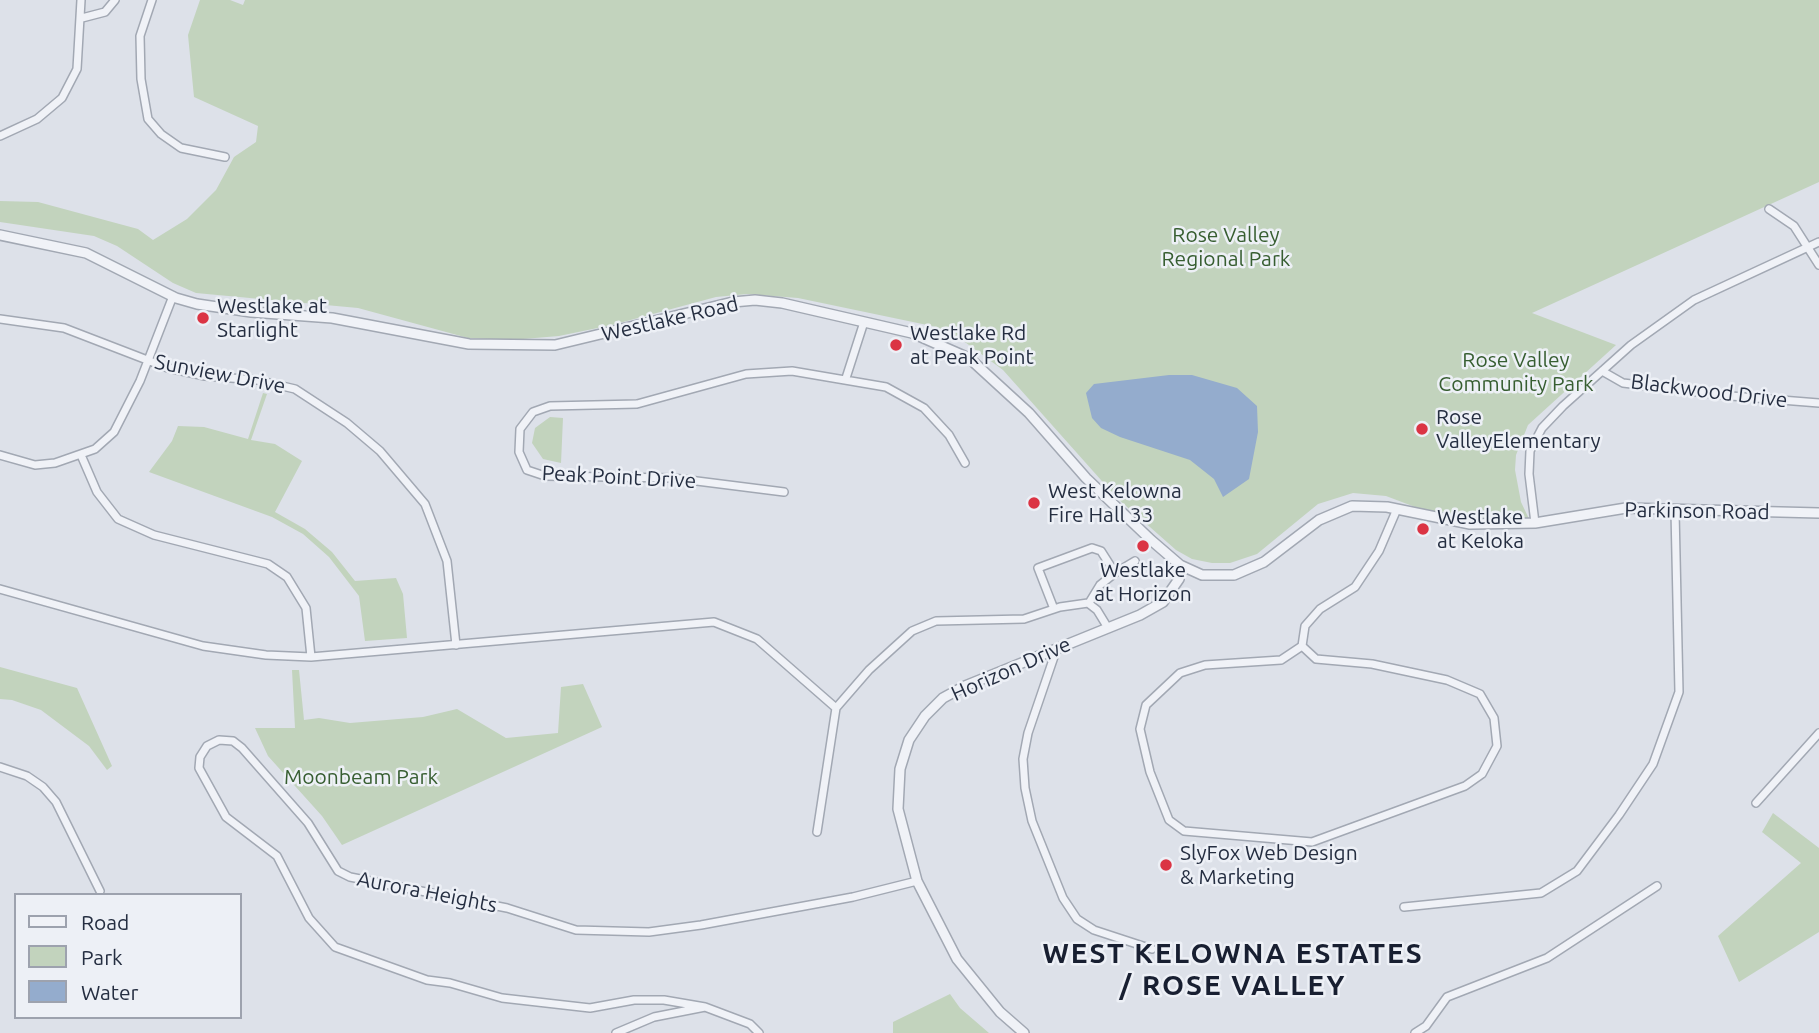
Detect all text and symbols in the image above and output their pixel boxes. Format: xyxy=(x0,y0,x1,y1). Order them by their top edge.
park label: Rose Valley Regional Park xyxy=(1162,222,1290,272)
street label: Westlake Road xyxy=(599,291,741,347)
place label: Westlake at Starlight xyxy=(217,293,327,343)
marker: Westlake at Starlight xyxy=(195,310,211,326)
place label: Westlake Rd at Peak Point xyxy=(910,320,1034,370)
marker: Westlake Rd at Peak Point xyxy=(888,337,904,353)
park label: Rose Valley Community Park xyxy=(1438,347,1594,397)
street label: Sunview Drive xyxy=(152,349,288,399)
street label: Blackwood Drive xyxy=(1629,369,1789,413)
place label: Rose ValleyElementary xyxy=(1436,404,1601,454)
marker: Rose ValleyElementary xyxy=(1414,421,1430,437)
street label: Peak Point Drive xyxy=(541,460,697,494)
place label: West Kelowna Fire Hall 33 xyxy=(1048,478,1182,528)
marker: West Kelowna Fire Hall 33 xyxy=(1026,495,1042,511)
street label: Parkinson Road xyxy=(1624,497,1770,525)
place label: Westlake at Keloka xyxy=(1437,504,1524,554)
marker: Westlake at Keloka xyxy=(1415,521,1431,537)
marker: Westlake at Horizon xyxy=(1135,538,1151,554)
place label: Westlake at Horizon xyxy=(1094,557,1192,607)
street label: Horizon Drive xyxy=(947,631,1075,707)
park label: Moonbeam Park xyxy=(284,764,438,790)
place label: SlyFox Web Design & Marketing xyxy=(1180,840,1358,890)
marker: SlyFox Web Design & Marketing xyxy=(1158,857,1174,873)
street label: Aurora Heights xyxy=(355,866,499,918)
legend xyxy=(14,893,242,1019)
text: Road xyxy=(81,910,129,934)
district label: WEST KELOWNA ESTATES / ROSE VALLEY xyxy=(1045,937,1421,1003)
text: Park xyxy=(81,945,123,969)
text: Water xyxy=(81,980,139,1004)

